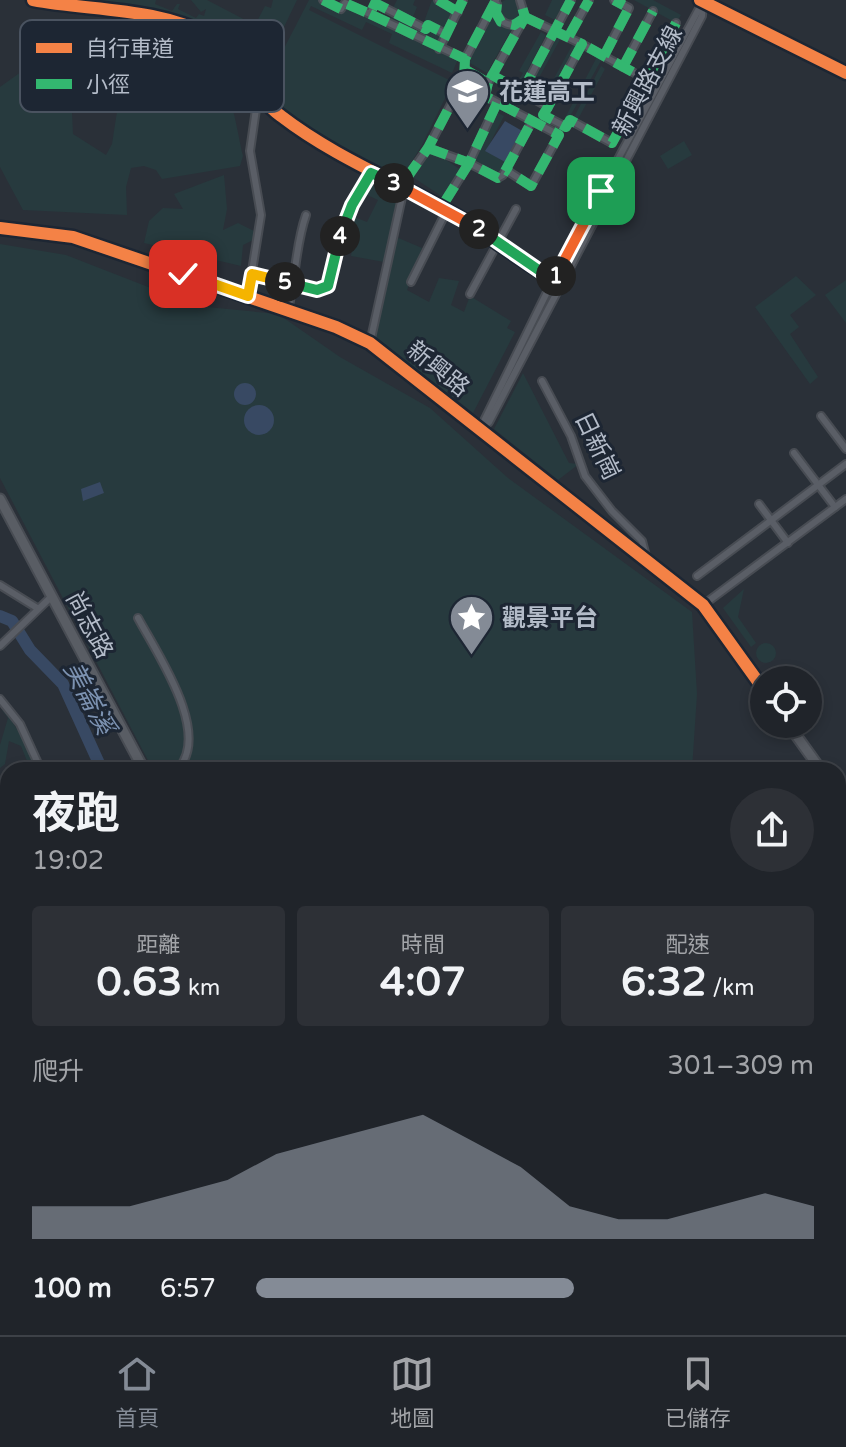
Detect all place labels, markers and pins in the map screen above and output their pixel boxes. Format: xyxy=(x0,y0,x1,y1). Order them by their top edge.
school or university icon: 花蓮高工 xyxy=(444,68,492,131)
place label: 花蓮高工 xyxy=(499,78,595,107)
pin xyxy=(567,157,635,225)
pin: 3 xyxy=(374,163,414,203)
pin: 2 xyxy=(459,209,499,249)
pin: 4 xyxy=(320,216,360,256)
pin xyxy=(149,240,217,308)
pin: 1 xyxy=(536,256,576,296)
pin: 5 xyxy=(265,262,305,302)
place icon: 觀景平台 xyxy=(447,594,495,657)
place label: 觀景平台 xyxy=(502,604,598,633)

